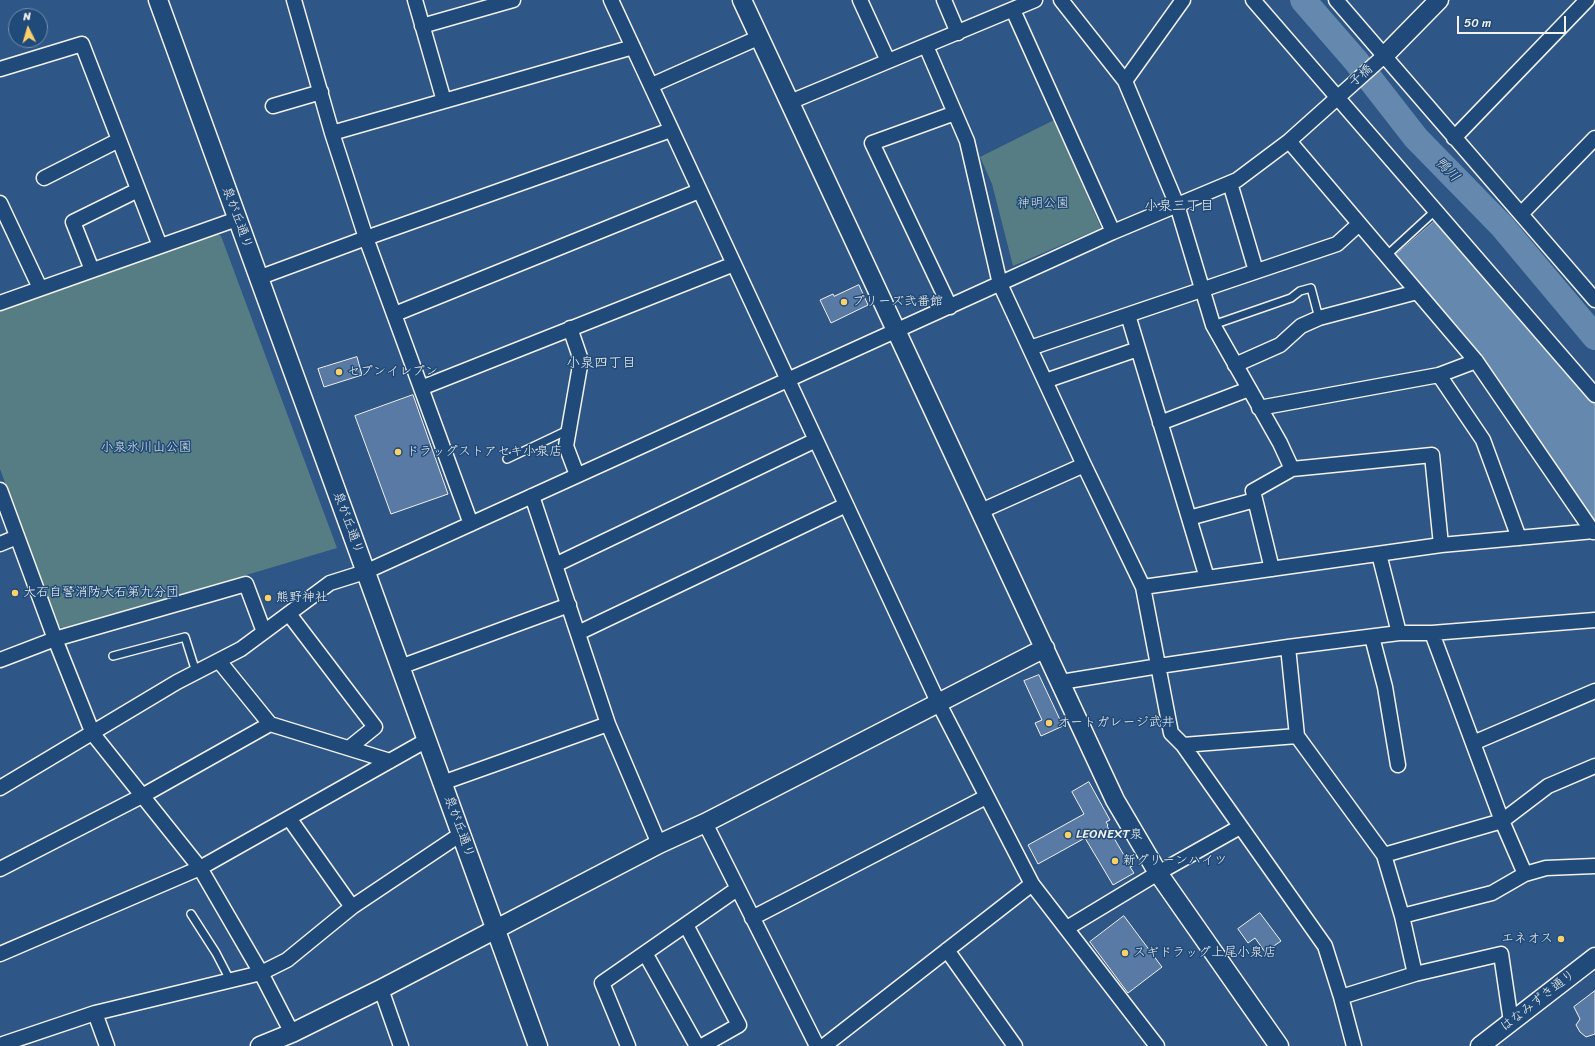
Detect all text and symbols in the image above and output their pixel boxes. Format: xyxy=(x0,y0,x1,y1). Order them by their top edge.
text: N xyxy=(22,7,32,26)
north arrow xyxy=(8,8,48,48)
scale bar xyxy=(1459,8,1568,34)
text: 50 m xyxy=(1464,12,1491,34)
street label: 子橋 xyxy=(1346,62,1376,90)
water label: 鴨川 xyxy=(1431,154,1463,186)
street label: 泉が丘通り xyxy=(219,185,255,251)
park label: 神明公園 xyxy=(1017,196,1069,212)
district label: 小泉三丁目 xyxy=(1144,198,1214,214)
place label: ブリーズ弐番館 xyxy=(852,294,943,310)
marker: ブリーズ弐番館 xyxy=(839,297,849,307)
district label: 小泉四丁目 xyxy=(566,355,636,371)
place label: セブンイレブン xyxy=(347,364,438,380)
marker: セブンイレブン xyxy=(334,367,344,377)
park label: 小泉氷川山公園 xyxy=(101,440,191,456)
place label: ドラッグストアセキ小泉店 xyxy=(406,444,562,460)
marker: ドラッグストアセキ小泉店 xyxy=(393,447,403,457)
street label: 泉が丘通り xyxy=(330,490,366,556)
place label: 大石自警消防大石第九分団 xyxy=(23,585,179,601)
marker: 大石自警消防大石第九分団 xyxy=(10,588,20,598)
place label: 熊野神社 xyxy=(276,590,328,606)
marker: 熊野神社 xyxy=(263,593,273,603)
place label: オートガレージ武井 xyxy=(1057,715,1175,731)
marker: オートガレージ武井 xyxy=(1044,718,1054,728)
street label: 泉が丘通り xyxy=(441,794,477,860)
place label: LEONEXT泉 xyxy=(1076,827,1143,843)
marker: LEONEXT泉 xyxy=(1063,830,1073,840)
place label: 新グリーンハイツ xyxy=(1123,853,1227,869)
marker: 新グリーンハイツ xyxy=(1110,856,1120,866)
place label: エネオス xyxy=(1501,931,1553,947)
marker: エネオス xyxy=(1556,934,1566,944)
place label: スギドラッグ上尾小泉店 xyxy=(1133,945,1276,961)
marker: スギドラッグ上尾小泉店 xyxy=(1120,948,1130,958)
street label: はなみずき通り xyxy=(1497,967,1579,1035)

